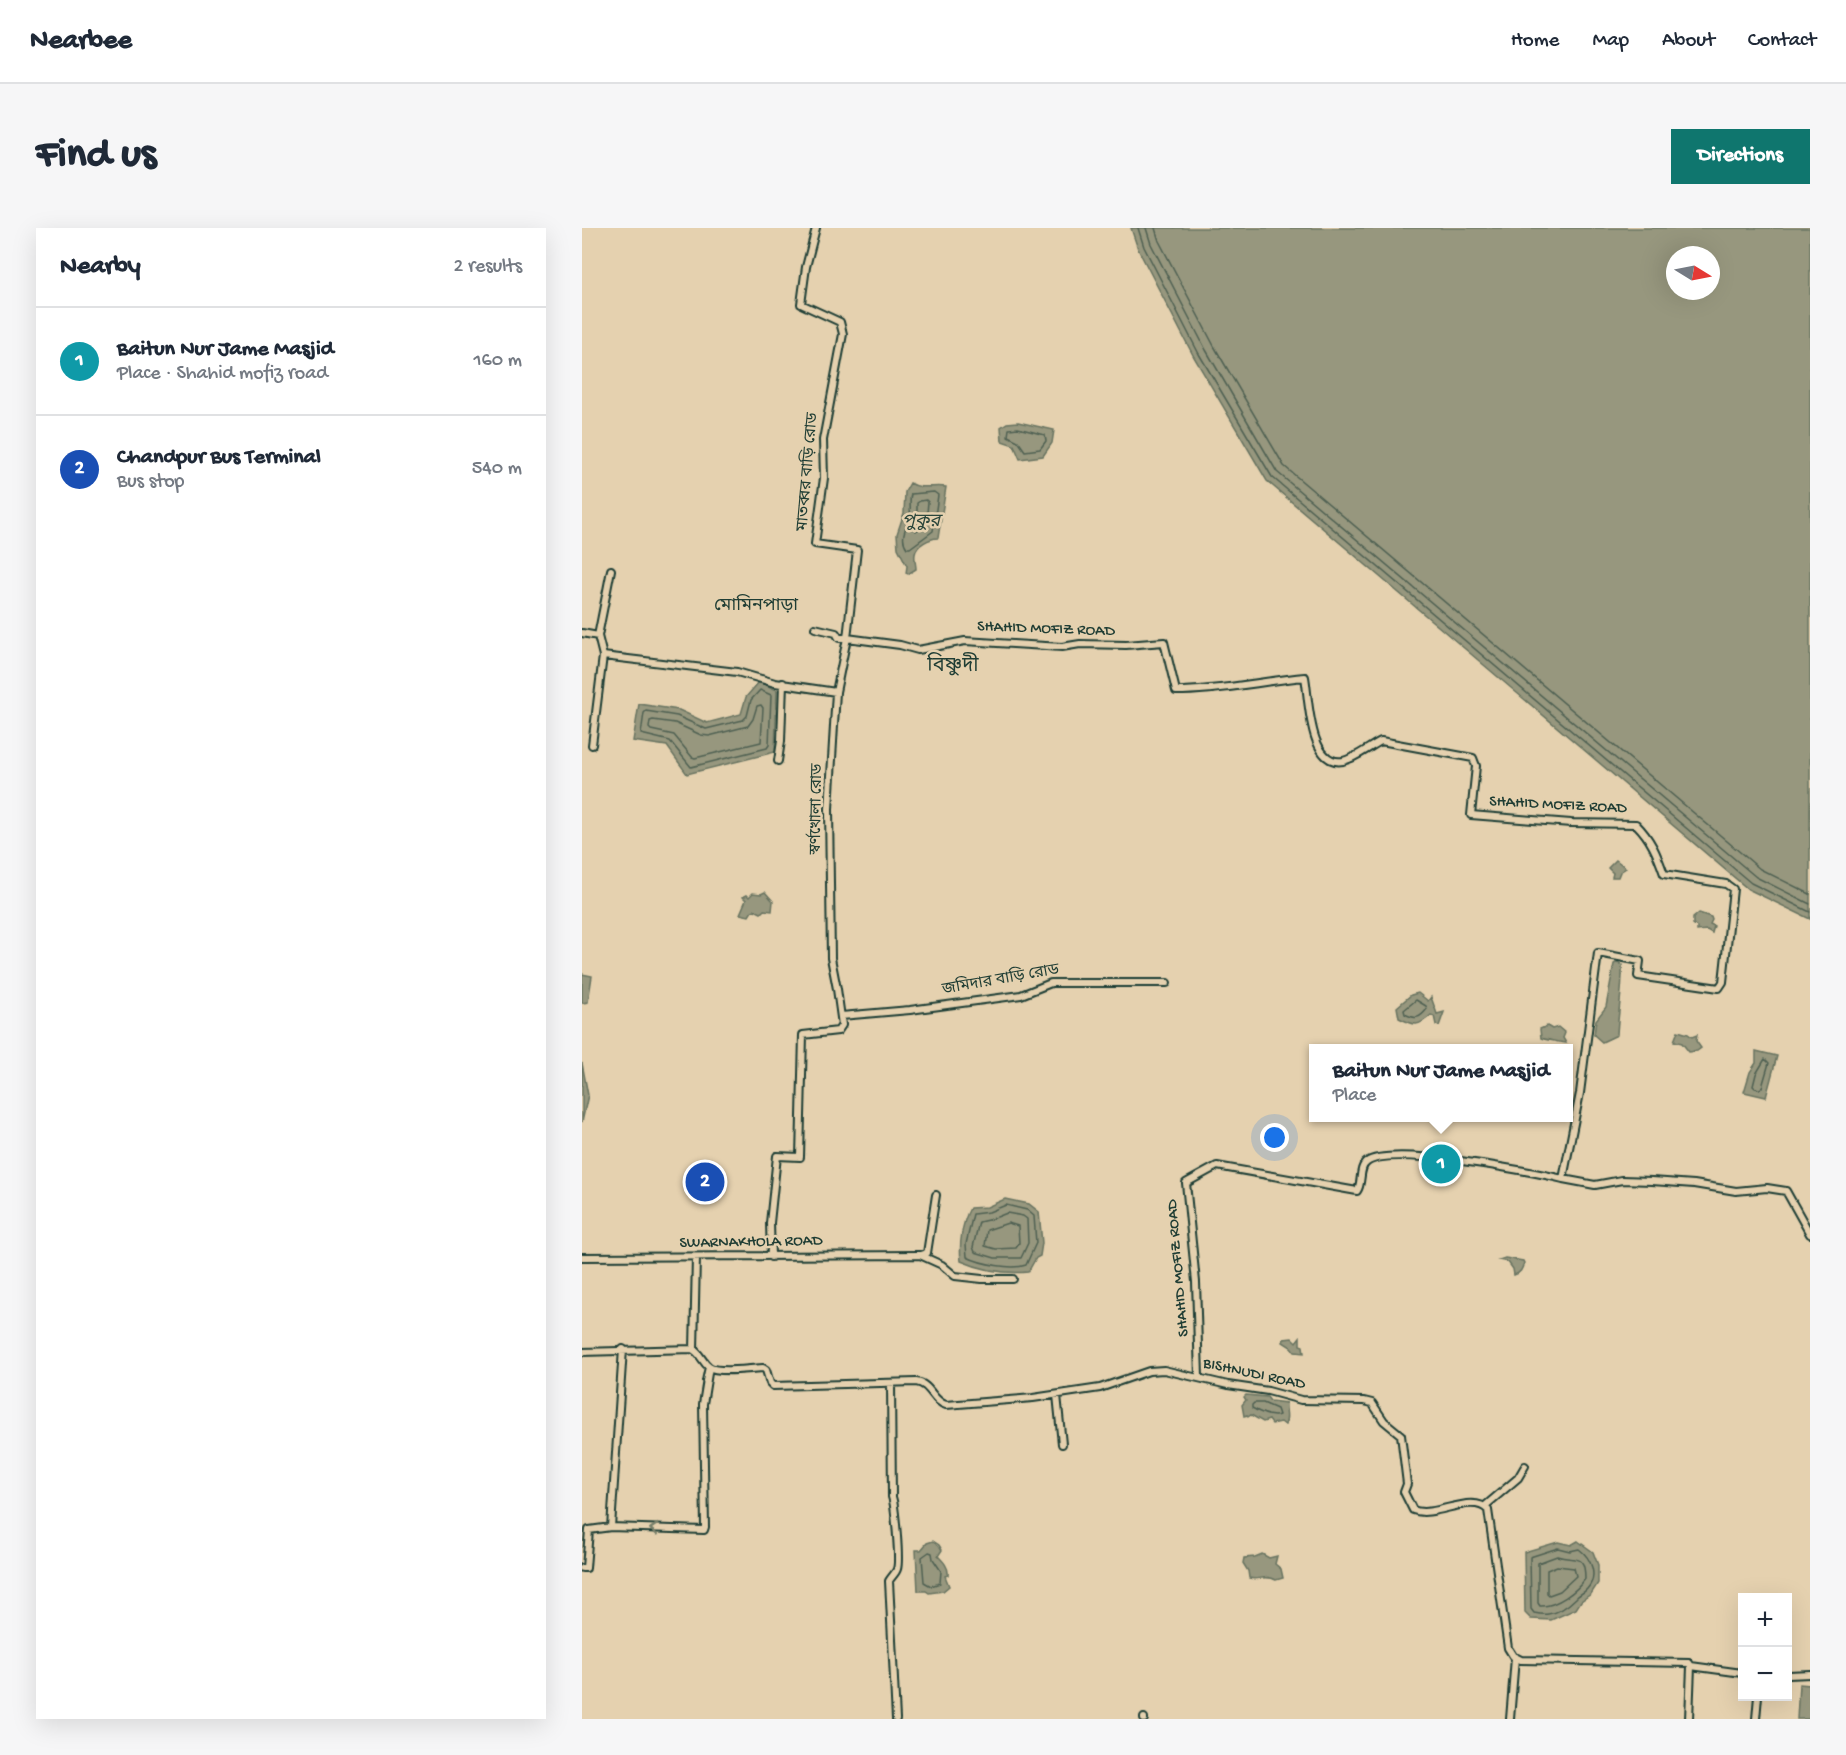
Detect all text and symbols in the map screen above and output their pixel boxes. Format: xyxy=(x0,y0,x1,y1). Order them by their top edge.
text: Nearbee xyxy=(30,25,132,58)
text: Home xyxy=(1511,29,1559,54)
text: Map xyxy=(1592,29,1629,54)
text: About xyxy=(1662,29,1715,54)
text: Contact xyxy=(1748,29,1816,54)
button: Directions xyxy=(1671,129,1810,184)
text: Find us xyxy=(36,132,156,181)
north arrow xyxy=(1666,246,1720,300)
text: Nearby xyxy=(60,252,141,283)
text: 2 results xyxy=(453,256,522,279)
text: Baitun Nur Jame Masjid xyxy=(117,337,334,363)
text: 1 xyxy=(75,350,84,373)
text: 160 m xyxy=(473,350,522,373)
text: Place · Shahid mofiz road xyxy=(117,363,328,386)
street label: মাতব্বর বাড়ি রোড xyxy=(791,411,824,533)
text: Chandpur Bus Terminal xyxy=(117,445,321,471)
text: 2 xyxy=(75,458,84,481)
text: 540 m xyxy=(472,458,522,481)
text: Bus stop xyxy=(117,471,184,494)
water label: পুকুর xyxy=(902,512,943,533)
district label: মোমিনপাড়া xyxy=(714,594,798,617)
street label: SHAHID MOFIZ ROAD xyxy=(977,618,1116,642)
district label: বিষ্ণুদী xyxy=(926,652,979,679)
street label: স্বর্ণখোলা রোড xyxy=(805,763,828,856)
street label: SHAHID MOFIZ ROAD xyxy=(1489,793,1628,819)
street label: জমিদার বাড়ি রোড xyxy=(940,958,1062,1001)
popup xyxy=(1309,1044,1573,1122)
text: Baitun Nur Jame Masjid xyxy=(1333,1059,1549,1085)
text: Place xyxy=(1333,1085,1376,1108)
your location xyxy=(1260,1123,1289,1152)
pin: 1 xyxy=(1422,1142,1460,1186)
pin: 2 xyxy=(686,1160,724,1204)
street label: SHAHID MOFIZ ROAD xyxy=(1163,1198,1194,1338)
street label: SWARNAKHOLA ROAD xyxy=(679,1232,823,1254)
street label: BISHNUDI ROAD xyxy=(1200,1355,1307,1395)
one-way arrow xyxy=(649,1522,658,1535)
map controls xyxy=(1738,1593,1792,1701)
button: + xyxy=(1738,1593,1792,1647)
button: − xyxy=(1738,1647,1792,1701)

